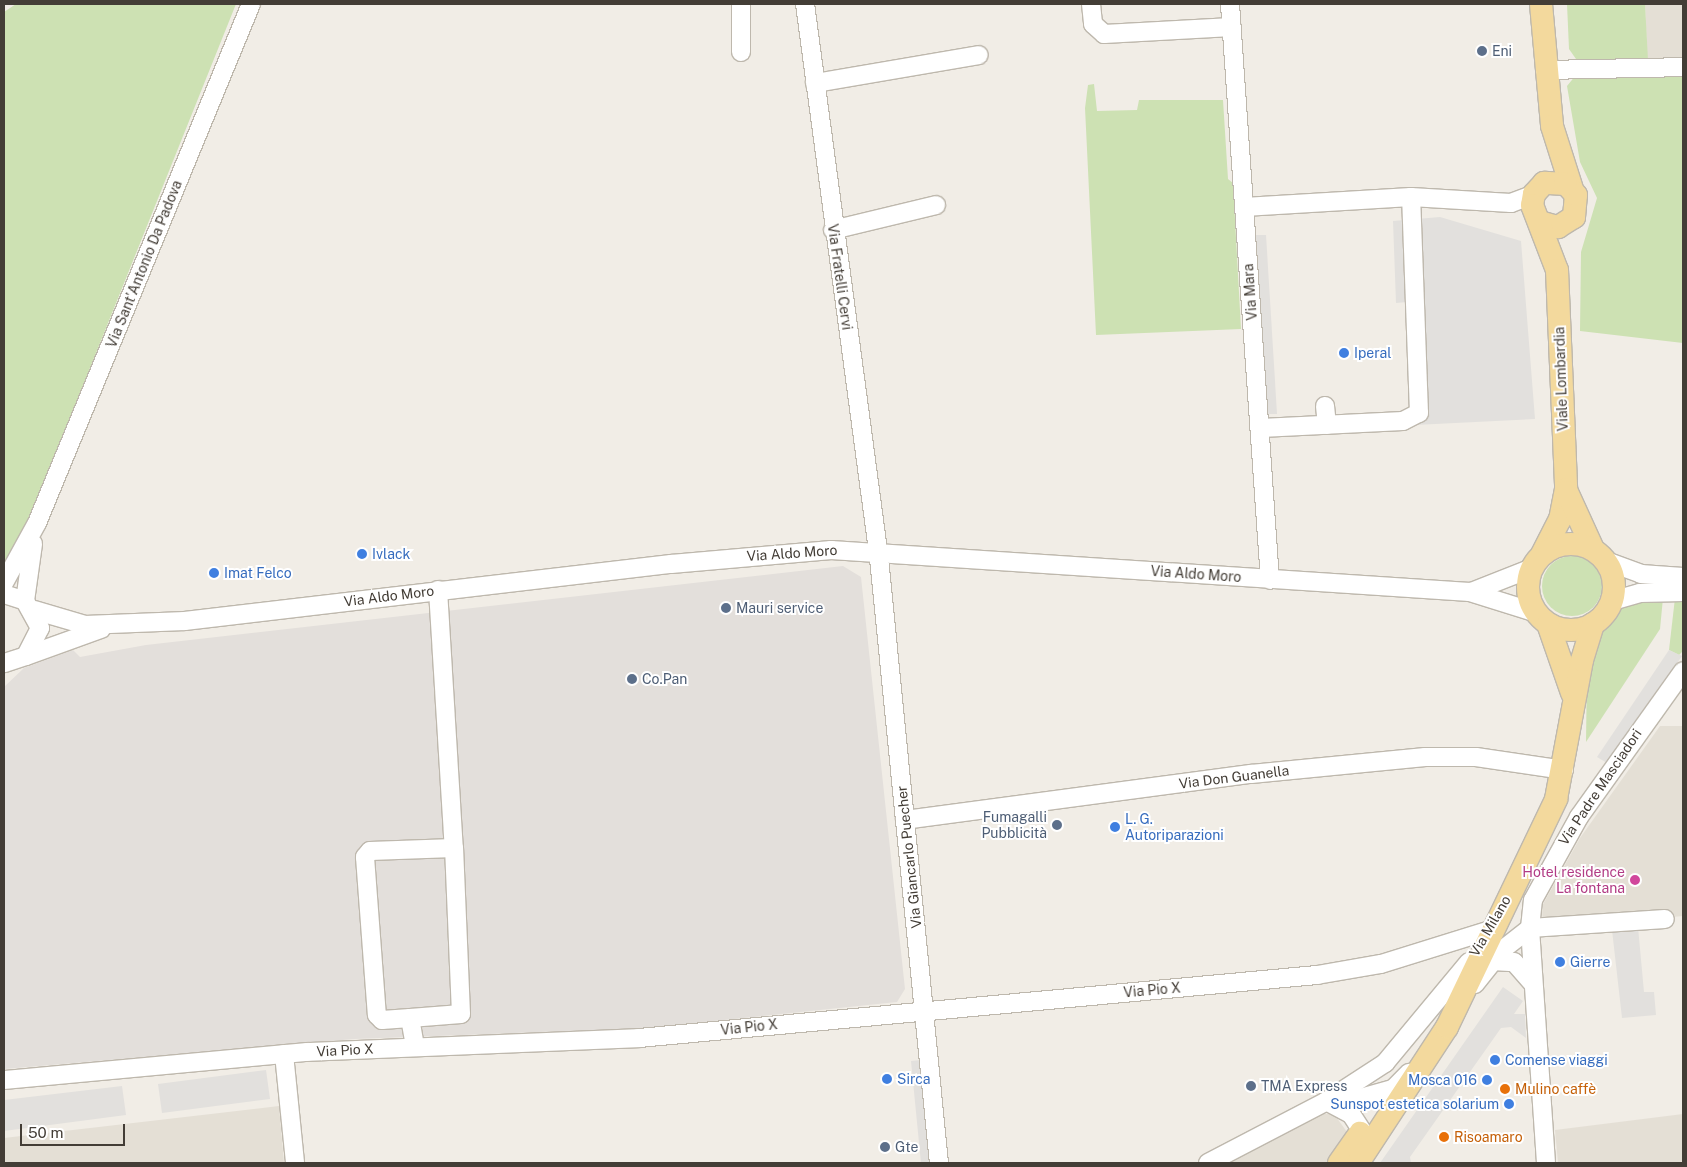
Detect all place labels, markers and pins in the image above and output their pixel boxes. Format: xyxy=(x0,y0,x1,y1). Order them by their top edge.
place label: Eni xyxy=(1492,43,1512,59)
marker: Eni xyxy=(1476,45,1488,57)
place label: Iperal xyxy=(1354,345,1391,361)
marker: Iperal xyxy=(1338,347,1350,359)
place label: Ivlack xyxy=(372,546,410,562)
marker: Ivlack xyxy=(356,548,368,560)
place label: Imat Felco xyxy=(224,565,292,581)
marker: Imat Felco xyxy=(208,567,220,579)
place label: Mauri service xyxy=(736,600,823,616)
marker: Mauri service xyxy=(720,602,732,614)
place label: Co.Pan xyxy=(642,671,687,687)
marker: Co.Pan xyxy=(626,673,638,685)
place label: Fumagalli Pubblicità xyxy=(981,809,1047,842)
place label: L. G. Autoriparazioni xyxy=(1125,811,1224,844)
marker: Fumagalli Pubblicità xyxy=(1051,819,1063,831)
marker: L. G. Autoriparazioni xyxy=(1109,821,1121,833)
place label: Hotel residence La fontana xyxy=(1522,864,1625,896)
marker: Hotel residence La fontana xyxy=(1629,874,1641,886)
place label: Gierre xyxy=(1570,954,1610,970)
marker: Gierre xyxy=(1554,956,1566,968)
place label: Comense viaggi xyxy=(1505,1052,1608,1068)
marker: Comense viaggi xyxy=(1489,1054,1501,1066)
place label: Sirca xyxy=(897,1071,931,1087)
place label: Mosca 016 xyxy=(1408,1072,1477,1088)
marker: Sirca xyxy=(881,1073,893,1085)
marker: Mosca 016 xyxy=(1481,1074,1493,1086)
place label: TMA Express xyxy=(1261,1078,1347,1094)
marker: TMA Express xyxy=(1245,1080,1257,1092)
place label: Mulino caffè xyxy=(1515,1081,1596,1097)
marker: Mulino caffè xyxy=(1499,1083,1511,1095)
place label: Sunspot estetica solarium xyxy=(1330,1096,1499,1112)
marker: Sunspot estetica solarium xyxy=(1503,1098,1515,1110)
place label: Risoamaro xyxy=(1454,1129,1523,1145)
marker: Risoamaro xyxy=(1438,1131,1450,1143)
place label: Gte xyxy=(895,1139,918,1155)
marker: Gte xyxy=(879,1141,891,1153)

